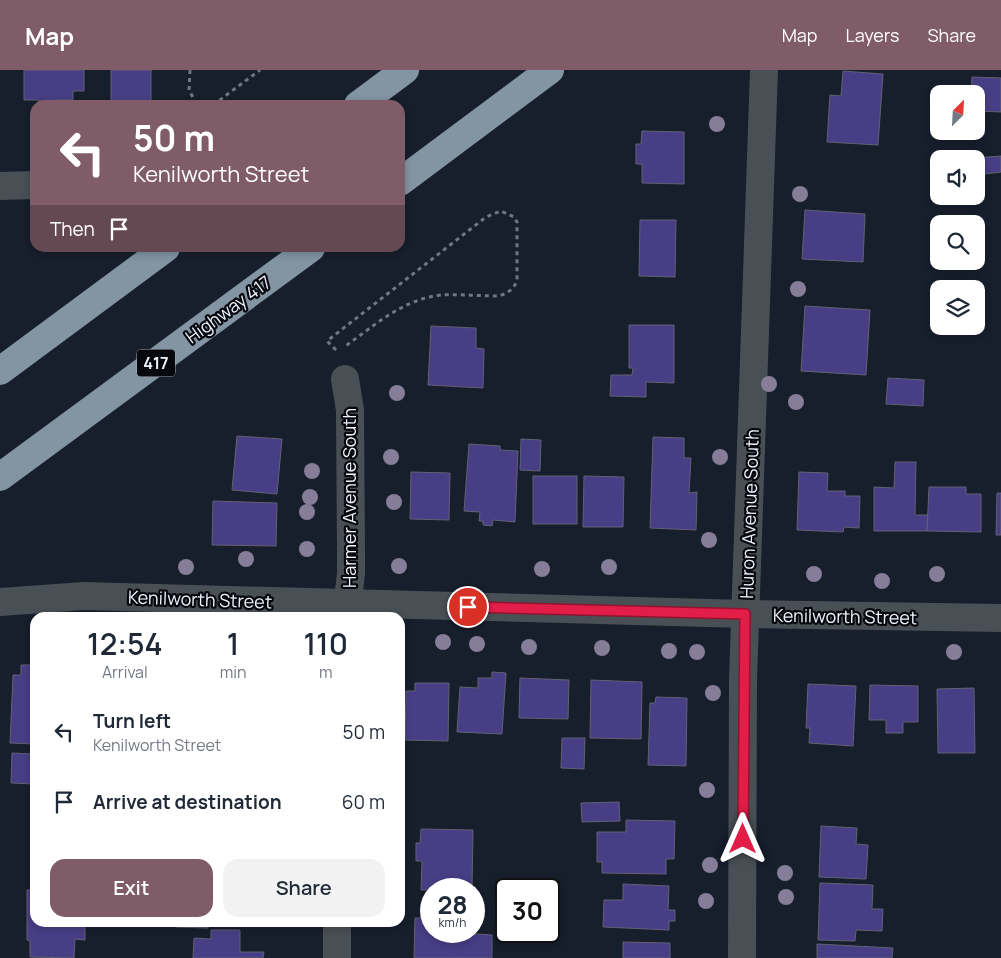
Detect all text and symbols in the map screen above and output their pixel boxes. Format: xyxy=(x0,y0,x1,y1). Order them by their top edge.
text: Map xyxy=(25,19,74,52)
text: Map xyxy=(782,23,817,47)
text: Layers xyxy=(845,23,899,47)
text: Share xyxy=(927,23,976,47)
north arrow xyxy=(930,85,985,140)
map controls xyxy=(930,85,985,335)
text: 50 m xyxy=(133,114,215,162)
icon: left xyxy=(50,120,115,185)
button: sound xyxy=(930,150,985,205)
text: Kenilworth Street xyxy=(133,159,309,189)
icon: arrive xyxy=(105,215,133,243)
button: search xyxy=(930,215,985,270)
text: Then xyxy=(50,216,95,242)
street label: Highway 417 xyxy=(180,270,276,348)
button: layers xyxy=(930,280,985,335)
road number: 417 xyxy=(137,350,175,376)
street label: Harmer Avenue South xyxy=(337,408,361,588)
street label: Huron Avenue South xyxy=(734,429,764,599)
street label: Kenilworth Street xyxy=(127,584,273,614)
pin xyxy=(447,586,489,628)
icon: arrive xyxy=(454,593,482,621)
street label: Kenilworth Street xyxy=(773,603,917,629)
text: 12:54 xyxy=(87,623,163,664)
text: 1 xyxy=(227,623,239,664)
text: 110 xyxy=(303,623,348,664)
text: Arrival xyxy=(102,661,148,683)
text: min xyxy=(220,661,246,683)
text: m xyxy=(319,661,333,683)
text: Turn left xyxy=(93,708,171,734)
icon: left xyxy=(50,718,78,746)
text: 50 m xyxy=(343,719,385,745)
text: Kenilworth Street xyxy=(93,734,221,756)
icon: arrive xyxy=(50,788,78,816)
text: Arrive at destination xyxy=(93,789,282,815)
text: 60 m xyxy=(342,789,385,815)
position arrow xyxy=(716,812,768,864)
button: Exit xyxy=(50,859,213,917)
button: Share xyxy=(223,859,385,917)
speed limit sign: 30 xyxy=(495,878,560,943)
text: 28 xyxy=(437,887,468,922)
text: km/h xyxy=(439,914,466,931)

